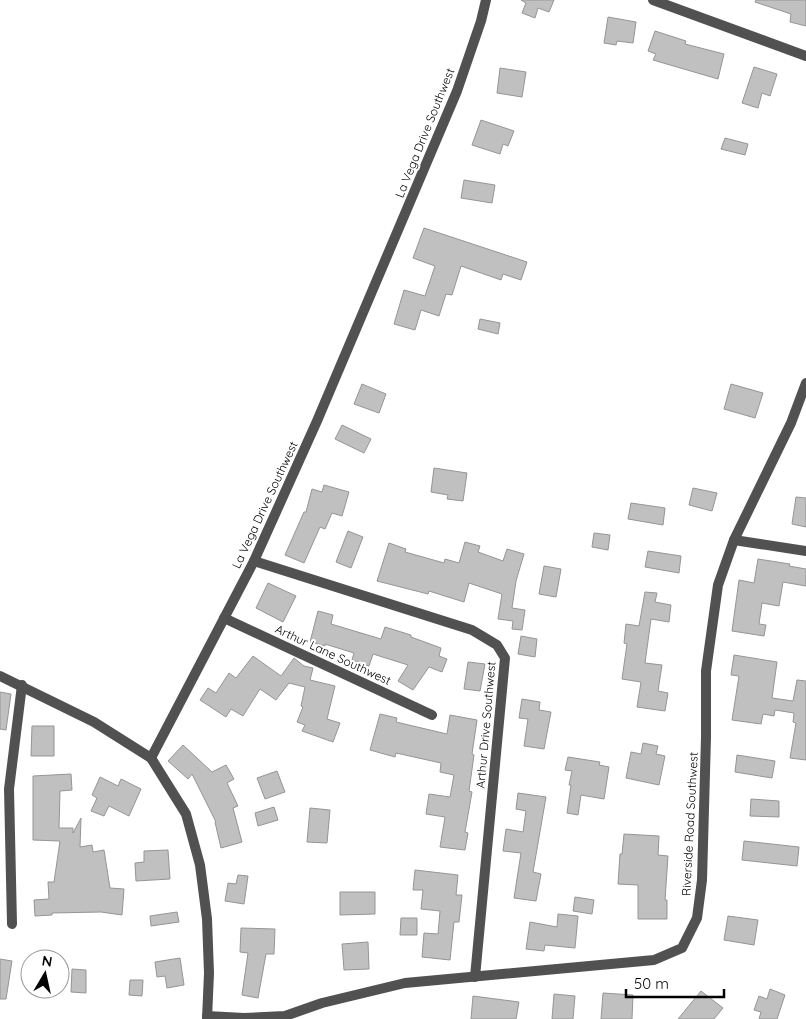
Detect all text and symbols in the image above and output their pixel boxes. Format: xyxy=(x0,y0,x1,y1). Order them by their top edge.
street label: La Vega Drive Southwest xyxy=(392,66,457,200)
street label: La Vega Drive Southwest xyxy=(228,439,301,571)
street label: Arthur Lane Southwest xyxy=(273,621,393,688)
street label: Arthur Drive Southwest xyxy=(472,661,499,789)
street label: Riverside Road Southwest xyxy=(678,752,701,896)
north arrow xyxy=(20,949,70,999)
text: N xyxy=(41,951,54,971)
scale bar xyxy=(626,966,724,998)
text: 50 m xyxy=(634,974,669,993)

